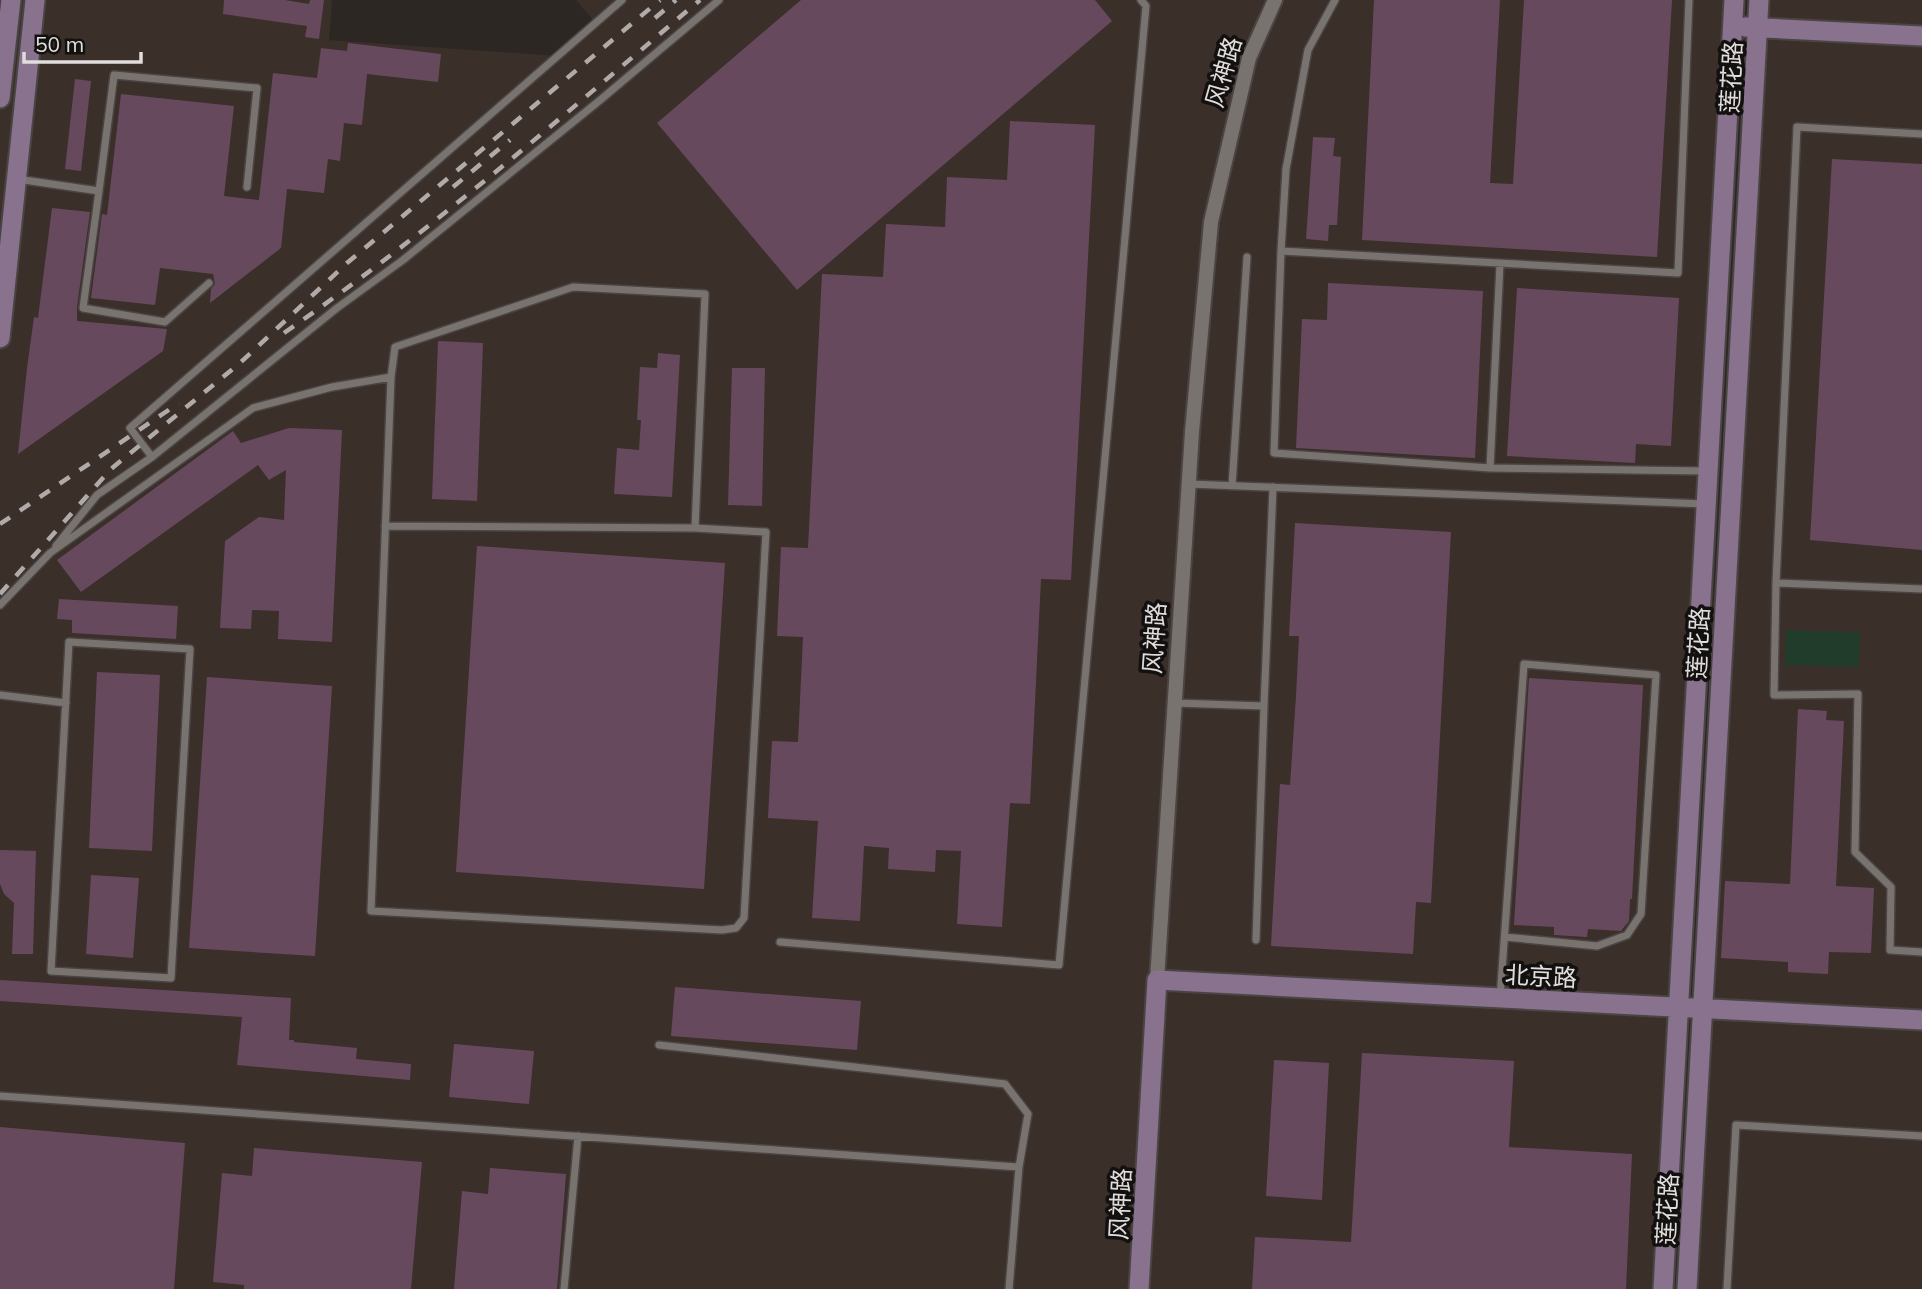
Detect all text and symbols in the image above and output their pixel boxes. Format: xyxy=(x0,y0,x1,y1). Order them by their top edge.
scale bar xyxy=(24,21,142,65)
text: 50 m xyxy=(35,31,84,57)
street label: 风神路 xyxy=(1199,33,1247,111)
street label: 莲花路 xyxy=(1714,40,1748,114)
street label: 风神路 xyxy=(1137,601,1171,675)
street label: 莲花路 xyxy=(1681,606,1715,680)
street label: 北京路 xyxy=(1504,959,1578,993)
street label: 风神路 xyxy=(1103,1167,1137,1241)
street label: 莲花路 xyxy=(1650,1172,1684,1246)

